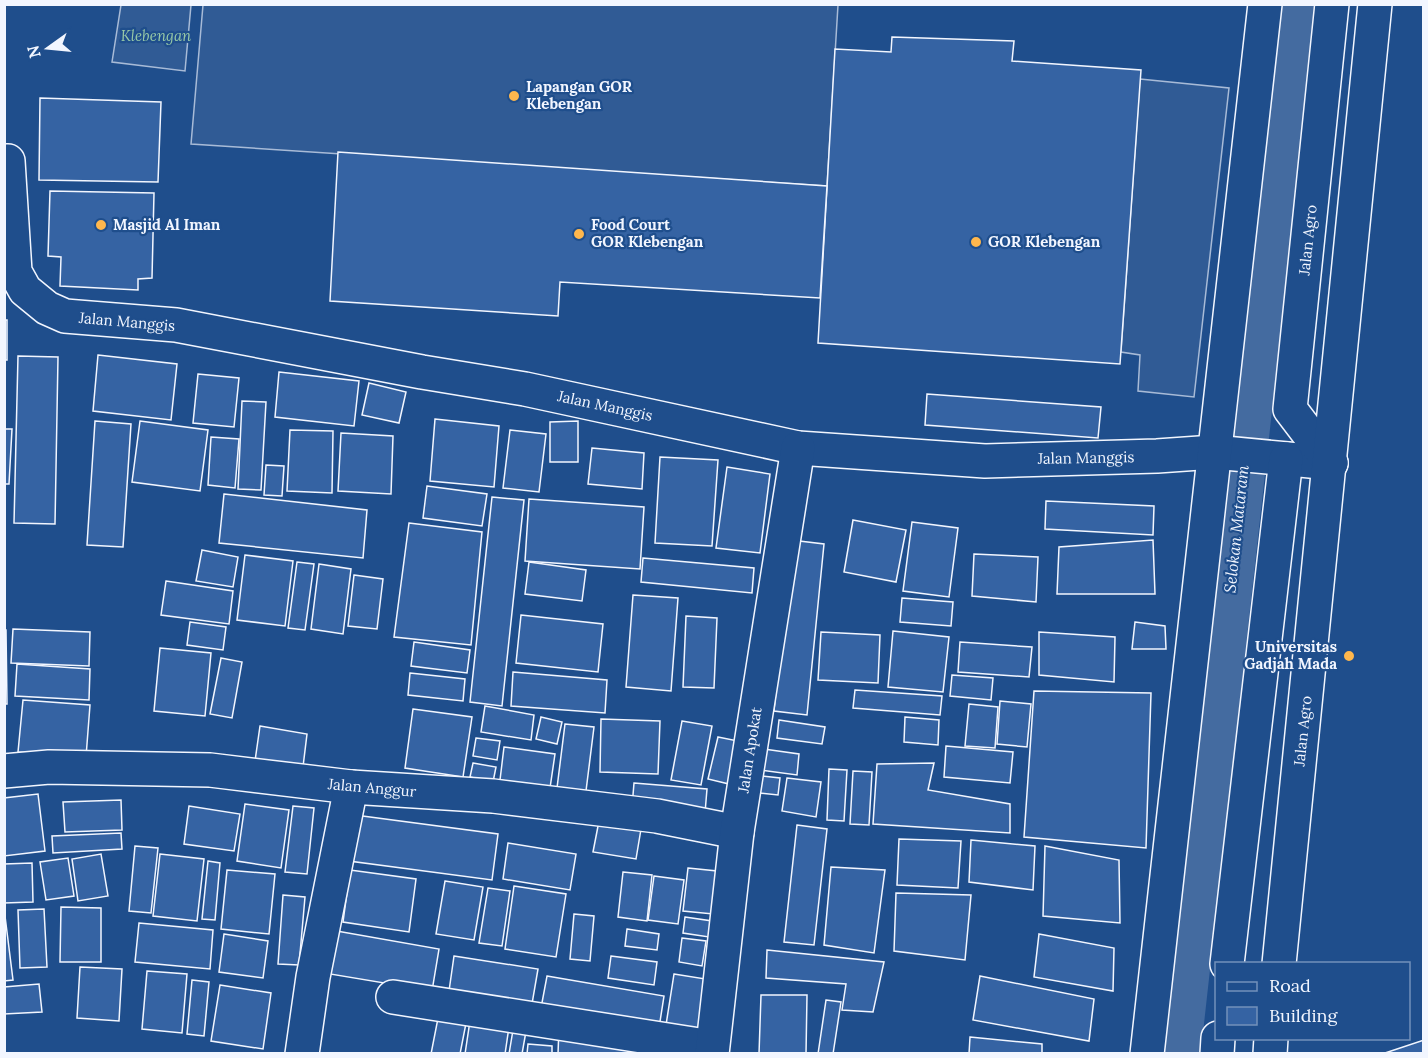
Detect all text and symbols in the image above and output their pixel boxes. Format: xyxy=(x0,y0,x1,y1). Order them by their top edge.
north arrow xyxy=(18,18,78,78)
park label: Klebengan xyxy=(121,26,192,45)
text: N xyxy=(22,43,45,60)
place label: Lapangan GOR Klebengan xyxy=(526,77,633,113)
marker: Lapangan GOR Klebengan xyxy=(507,89,521,103)
street label: Jalan Agro xyxy=(1294,204,1321,277)
place label: Masjid Al Iman xyxy=(113,215,221,234)
place label: Food Court GOR Klebengan xyxy=(591,215,704,251)
marker: Masjid Al Iman xyxy=(94,218,108,232)
marker: Food Court GOR Klebengan xyxy=(572,227,586,241)
place label: GOR Klebengan xyxy=(988,232,1101,251)
marker: GOR Klebengan xyxy=(969,235,983,249)
street label: Jalan Manggis xyxy=(77,308,176,335)
street label: Jalan Manggis xyxy=(555,386,654,425)
street label: Jalan Manggis xyxy=(1036,447,1135,468)
water label: Selokan Mataram xyxy=(1219,464,1253,594)
place label: Universitas Gadjah Mada xyxy=(1244,637,1337,673)
marker: Universitas Gadjah Mada xyxy=(1342,649,1356,663)
street label: Jalan Agro xyxy=(1289,695,1316,768)
street label: Jalan Apokat xyxy=(733,705,766,795)
street label: Jalan Anggur xyxy=(326,774,417,801)
legend xyxy=(1215,962,1410,1040)
text: Road xyxy=(1269,974,1311,997)
text: Building xyxy=(1269,1004,1339,1027)

